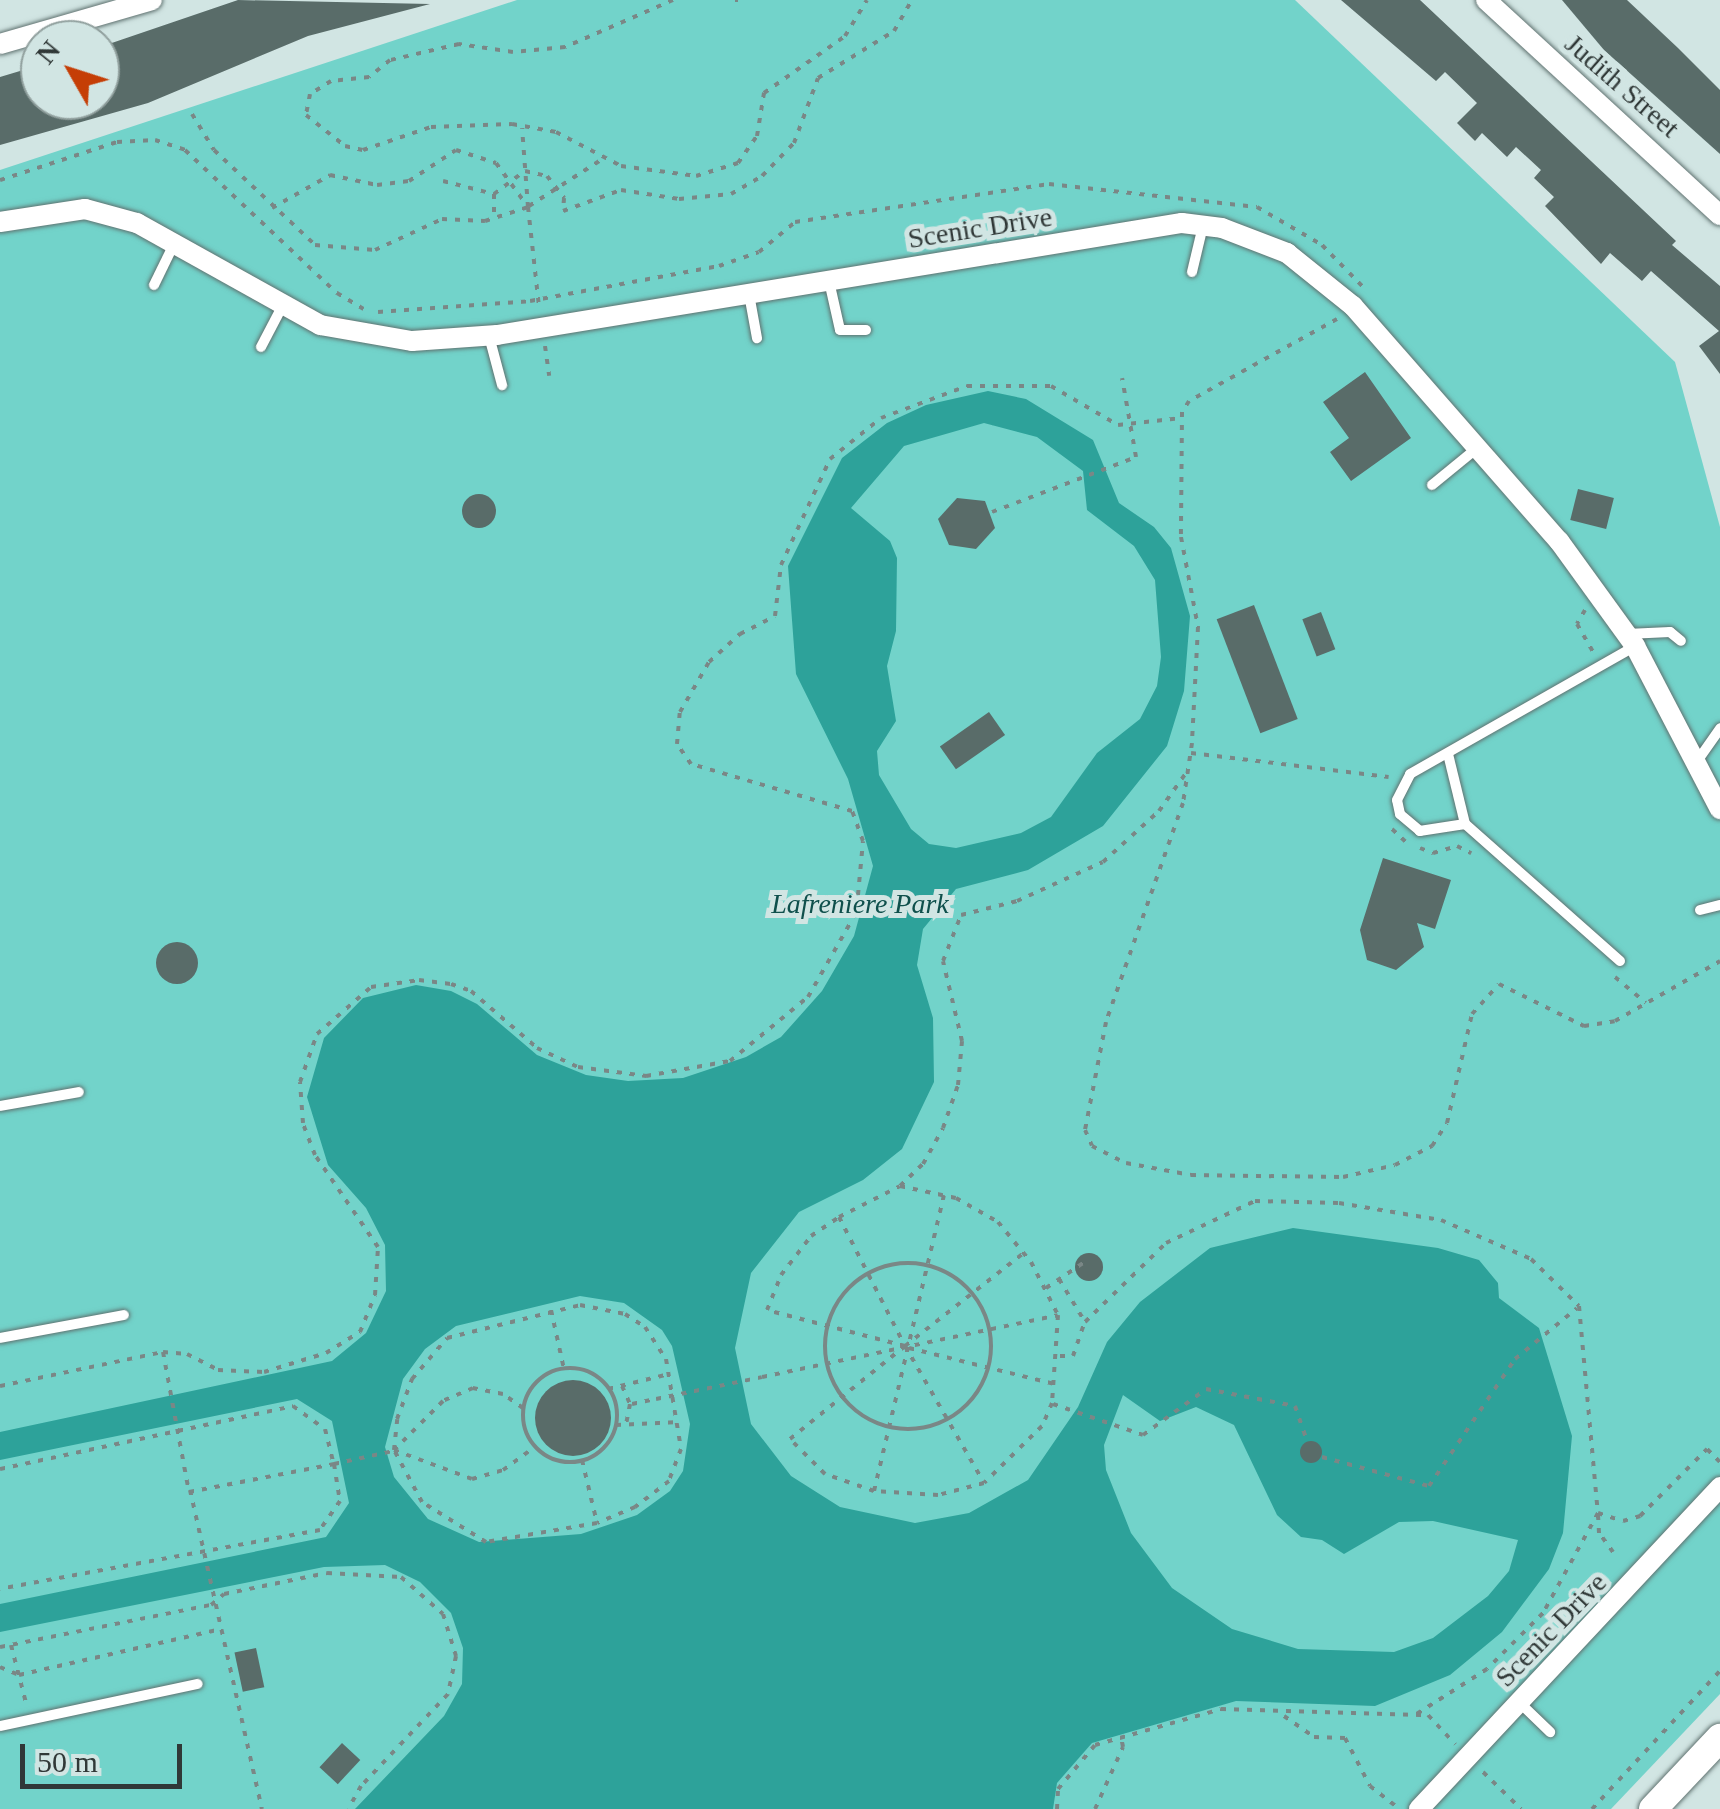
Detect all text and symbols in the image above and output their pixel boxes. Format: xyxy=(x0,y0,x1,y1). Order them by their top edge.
north arrow xyxy=(20,20,120,120)
street label: Judith Street xyxy=(1558,27,1686,145)
text: N xyxy=(29,34,66,70)
street label: Scenic Drive xyxy=(906,200,1054,256)
park label: Lafreniere Park xyxy=(771,887,949,921)
street label: Scenic Drive xyxy=(1488,1566,1614,1694)
scale bar xyxy=(25,1724,188,1786)
text: 50 m xyxy=(37,1745,98,1778)

